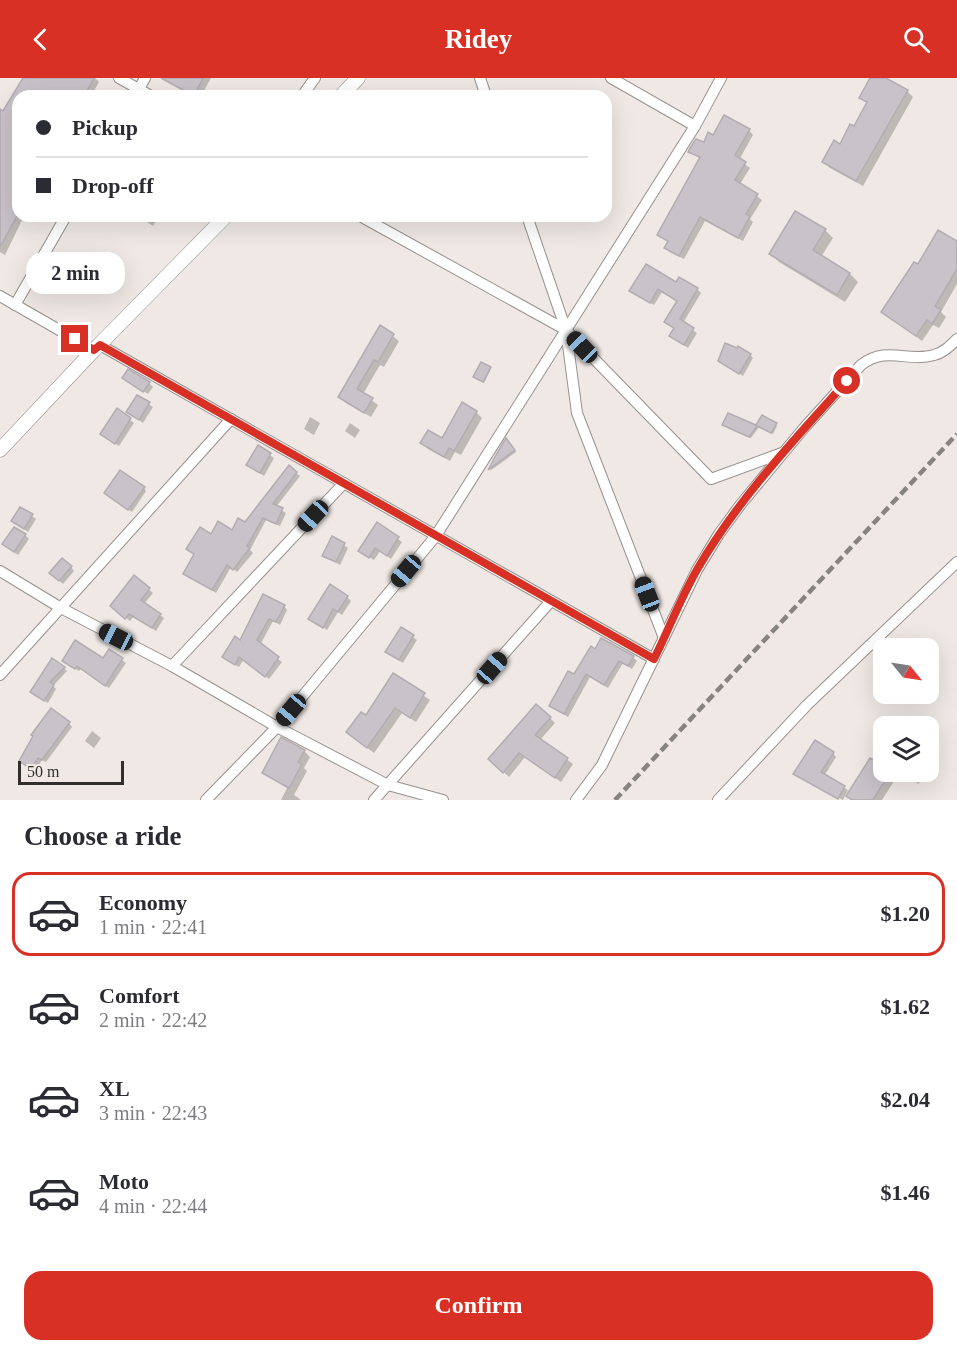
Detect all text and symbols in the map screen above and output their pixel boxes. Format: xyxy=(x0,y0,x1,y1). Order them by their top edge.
icon: back xyxy=(24,23,57,56)
icon: search xyxy=(900,23,933,56)
text: Ridey xyxy=(445,24,512,54)
text: Pickup xyxy=(72,115,138,140)
text: Drop-off xyxy=(72,173,153,198)
callout: 2 min xyxy=(26,252,124,294)
text: 2 min xyxy=(51,262,100,284)
route end xyxy=(61,325,88,352)
car xyxy=(563,328,601,366)
route start xyxy=(833,367,860,394)
car xyxy=(294,497,332,535)
car xyxy=(388,551,424,591)
car xyxy=(632,574,662,614)
car xyxy=(96,621,136,653)
north arrow xyxy=(873,638,939,704)
map controls xyxy=(873,638,939,782)
car xyxy=(473,649,511,687)
car xyxy=(273,690,309,730)
button: layers xyxy=(873,716,939,782)
scale bar xyxy=(18,758,124,786)
text: 50 m xyxy=(27,763,59,780)
text: Choose a ride xyxy=(24,821,182,851)
icon: car xyxy=(27,887,81,941)
text: Economy xyxy=(99,890,187,915)
text: $1.20 xyxy=(881,901,930,926)
text: 1 min · 22:41 xyxy=(99,916,207,938)
icon: car xyxy=(27,980,81,1034)
text: Comfort xyxy=(99,983,180,1008)
text: $1.62 xyxy=(881,994,930,1019)
text: 2 min · 22:42 xyxy=(99,1009,207,1031)
icon: car xyxy=(27,1073,81,1127)
text: XL xyxy=(99,1076,130,1101)
text: $2.04 xyxy=(881,1087,930,1112)
text: 3 min · 22:43 xyxy=(99,1102,207,1124)
icon: car xyxy=(27,1166,81,1220)
text: Moto xyxy=(99,1169,149,1194)
text: $1.46 xyxy=(881,1180,930,1205)
text: 4 min · 22:44 xyxy=(99,1195,207,1217)
button: Confirm xyxy=(24,1271,933,1340)

